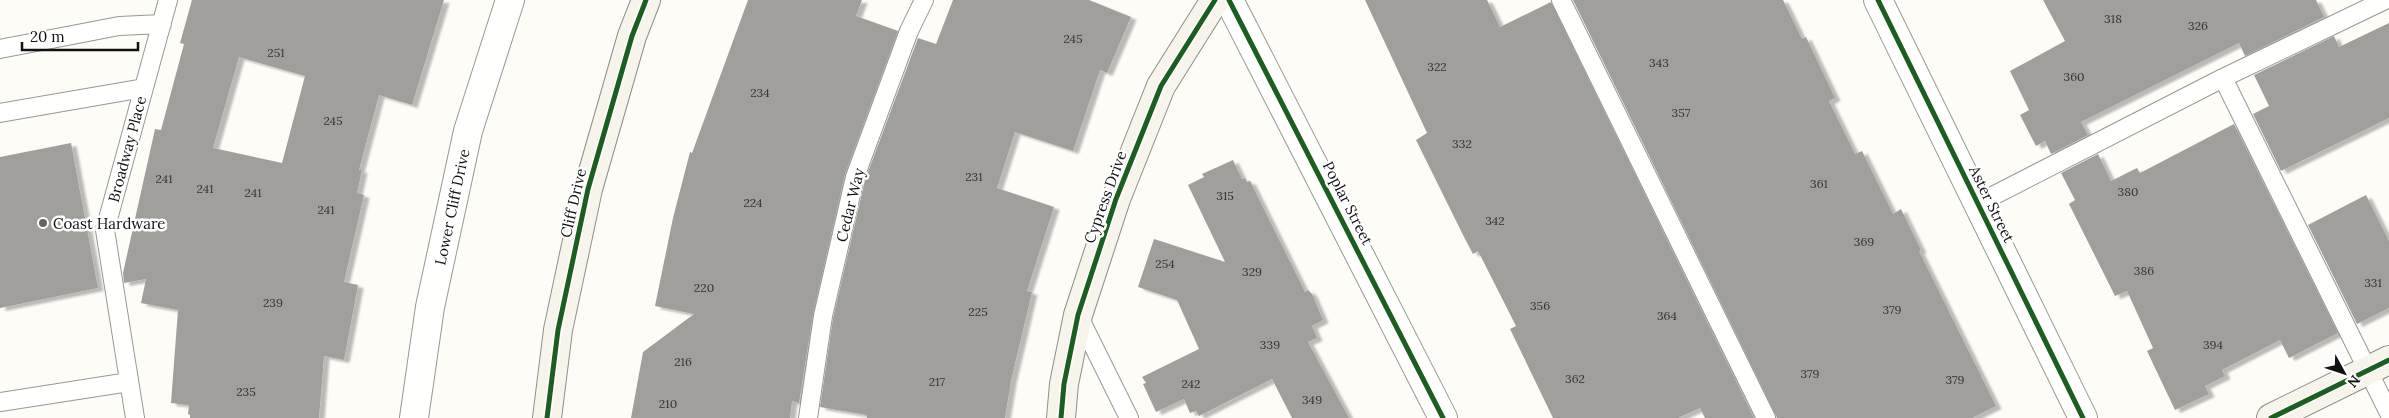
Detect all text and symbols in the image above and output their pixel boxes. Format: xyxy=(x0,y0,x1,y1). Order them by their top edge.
house number: 318 xyxy=(2104,11,2122,26)
house number: 326 xyxy=(2188,18,2208,33)
scale bar xyxy=(22,20,139,52)
text: 20 m xyxy=(30,27,65,46)
house number: 245 xyxy=(1063,31,1083,46)
house number: 251 xyxy=(267,45,285,60)
house number: 343 xyxy=(1649,55,1669,70)
house number: 322 xyxy=(1427,59,1447,74)
house number: 360 xyxy=(2063,69,2085,84)
house number: 234 xyxy=(750,85,770,100)
street label: Broadway Place xyxy=(104,94,150,204)
house number: 357 xyxy=(1672,105,1691,120)
house number: 245 xyxy=(323,113,343,128)
house number: 332 xyxy=(1452,136,1472,151)
street label: Lower Cliff Drive xyxy=(430,147,474,267)
street label: Cypress Drive xyxy=(1079,148,1131,246)
street label: Poplar Street xyxy=(1319,158,1377,248)
street label: Aster Street xyxy=(1965,162,2019,246)
street label: Cedar Way xyxy=(832,166,868,244)
street label: Cliff Drive xyxy=(556,167,590,239)
house number: 231 xyxy=(965,169,983,184)
house number: 241 xyxy=(155,171,173,186)
house number: 361 xyxy=(1810,176,1828,191)
house number: 241 xyxy=(196,181,214,196)
house number: 380 xyxy=(2118,184,2138,199)
house number: 241 xyxy=(244,185,262,200)
house number: 315 xyxy=(1216,188,1234,203)
house number: 224 xyxy=(743,195,763,210)
house number: 241 xyxy=(317,202,335,217)
house number: 342 xyxy=(1485,213,1505,228)
place label: Coast Hardware xyxy=(53,214,165,233)
marker: Coast Hardware xyxy=(37,217,49,229)
house number: 369 xyxy=(1854,234,1874,249)
house number: 254 xyxy=(1155,256,1175,271)
house number: 386 xyxy=(2134,263,2154,278)
house number: 329 xyxy=(1242,264,1262,279)
house number: 331 xyxy=(2364,275,2382,290)
house number: 220 xyxy=(694,280,714,295)
house number: 239 xyxy=(263,295,283,310)
house number: 356 xyxy=(1530,298,1550,313)
house number: 379 xyxy=(1883,302,1901,317)
house number: 225 xyxy=(968,304,988,319)
house number: 364 xyxy=(1657,308,1678,323)
house number: 339 xyxy=(1260,337,1280,352)
house number: 394 xyxy=(2203,337,2224,352)
north arrow xyxy=(2319,348,2369,398)
house number: 216 xyxy=(674,354,692,369)
house number: 379 xyxy=(1801,366,1819,381)
house number: 362 xyxy=(1565,371,1585,386)
text: N xyxy=(2343,371,2364,391)
house number: 379 xyxy=(1946,372,1964,387)
house number: 217 xyxy=(929,374,946,389)
house number: 242 xyxy=(1181,376,1201,391)
house number: 235 xyxy=(236,384,256,399)
house number: 349 xyxy=(1302,392,1322,407)
house number: 210 xyxy=(659,396,677,411)

